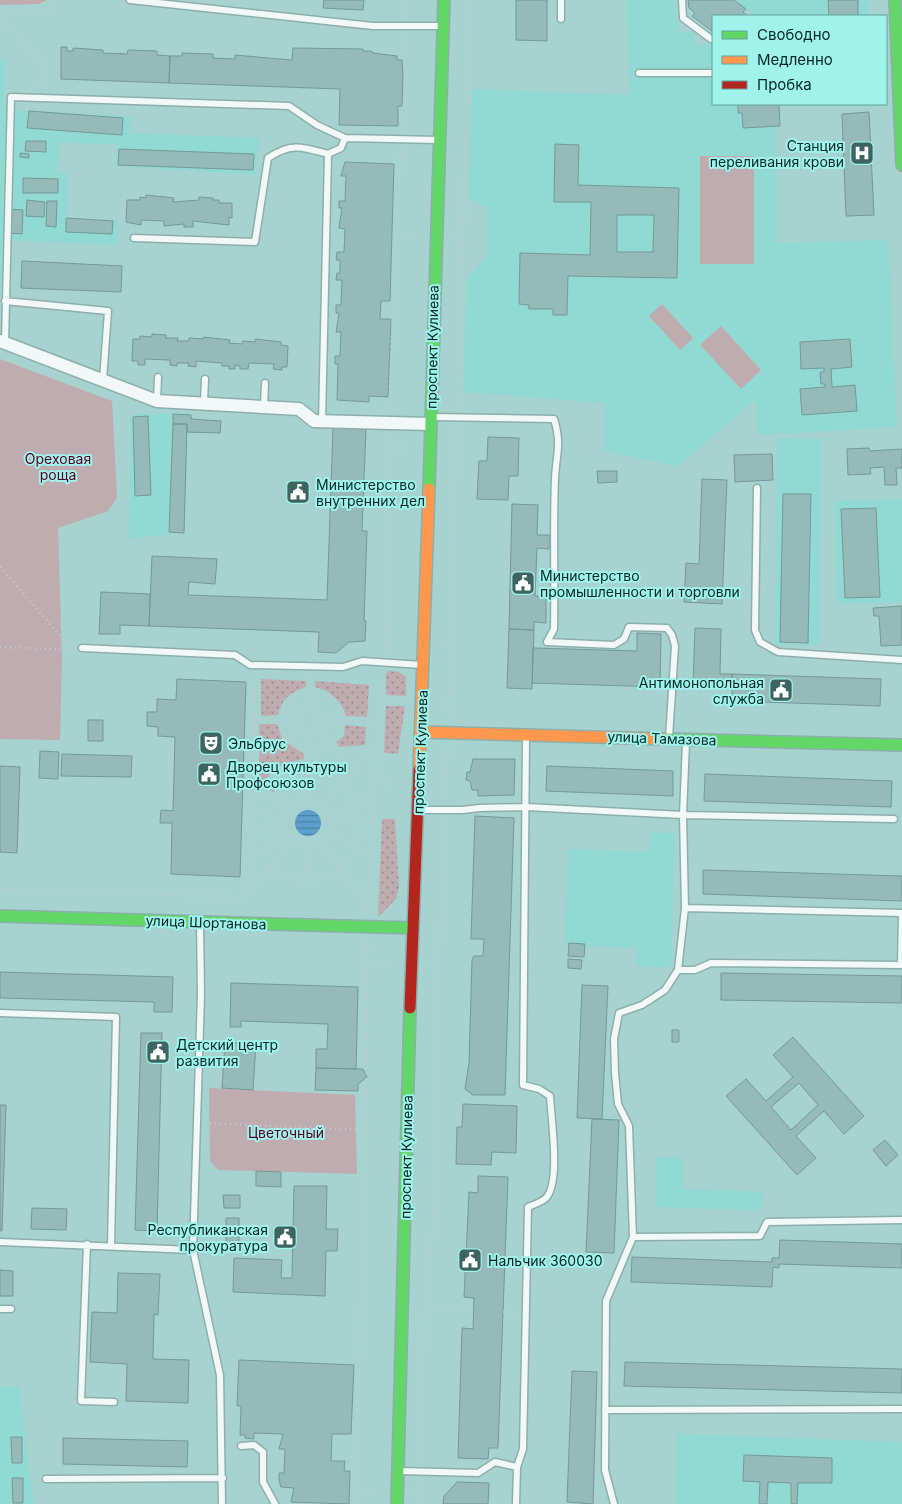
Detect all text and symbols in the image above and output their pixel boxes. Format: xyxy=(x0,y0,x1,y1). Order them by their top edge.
legend xyxy=(712,15,887,105)
text: Свободно xyxy=(757,25,831,44)
text: Медленно xyxy=(757,50,833,69)
text: Пробка xyxy=(757,75,812,94)
place label: Станция переливания крови xyxy=(710,137,844,170)
hospital icon: Станция переливания крови xyxy=(849,140,875,166)
street label: проспект Кулиева xyxy=(422,285,442,409)
park label: Ореховая роща xyxy=(25,450,91,483)
place label: Министерство внутренних дел xyxy=(316,476,425,509)
public building icon: Министерство внутренних дел xyxy=(285,479,311,505)
place label: Министерство промышленности и торговли xyxy=(540,567,740,600)
public building icon: Министерство промышленности и торговли xyxy=(510,570,536,596)
place label: Антимонопольная служба xyxy=(639,674,764,707)
public building icon: Антимонопольная служба xyxy=(768,677,794,703)
street label: проспект Кулиева xyxy=(409,690,431,814)
street label: улица Тамазова xyxy=(607,728,717,748)
theatre icon: Эльбрус xyxy=(198,730,224,756)
place label: Эльбрус xyxy=(228,735,286,752)
place label: Дворец культуры Профсоюзов xyxy=(226,758,347,791)
public building icon: Дворец культуры Профсоюзов xyxy=(196,761,222,787)
street label: улица Шортанова xyxy=(145,911,267,933)
place label: Детский центр развития xyxy=(176,1036,278,1069)
public building icon: Детский центр развития xyxy=(145,1039,171,1065)
street label: проспект Кулиева xyxy=(396,1095,416,1219)
park label: Цветочный xyxy=(248,1124,324,1141)
place label: Республиканская прокуратура xyxy=(148,1221,268,1254)
public building icon: Республиканская прокуратура xyxy=(272,1224,298,1250)
public building icon: Нальчик 360030 xyxy=(457,1247,483,1273)
place label: Нальчик 360030 xyxy=(488,1252,603,1269)

